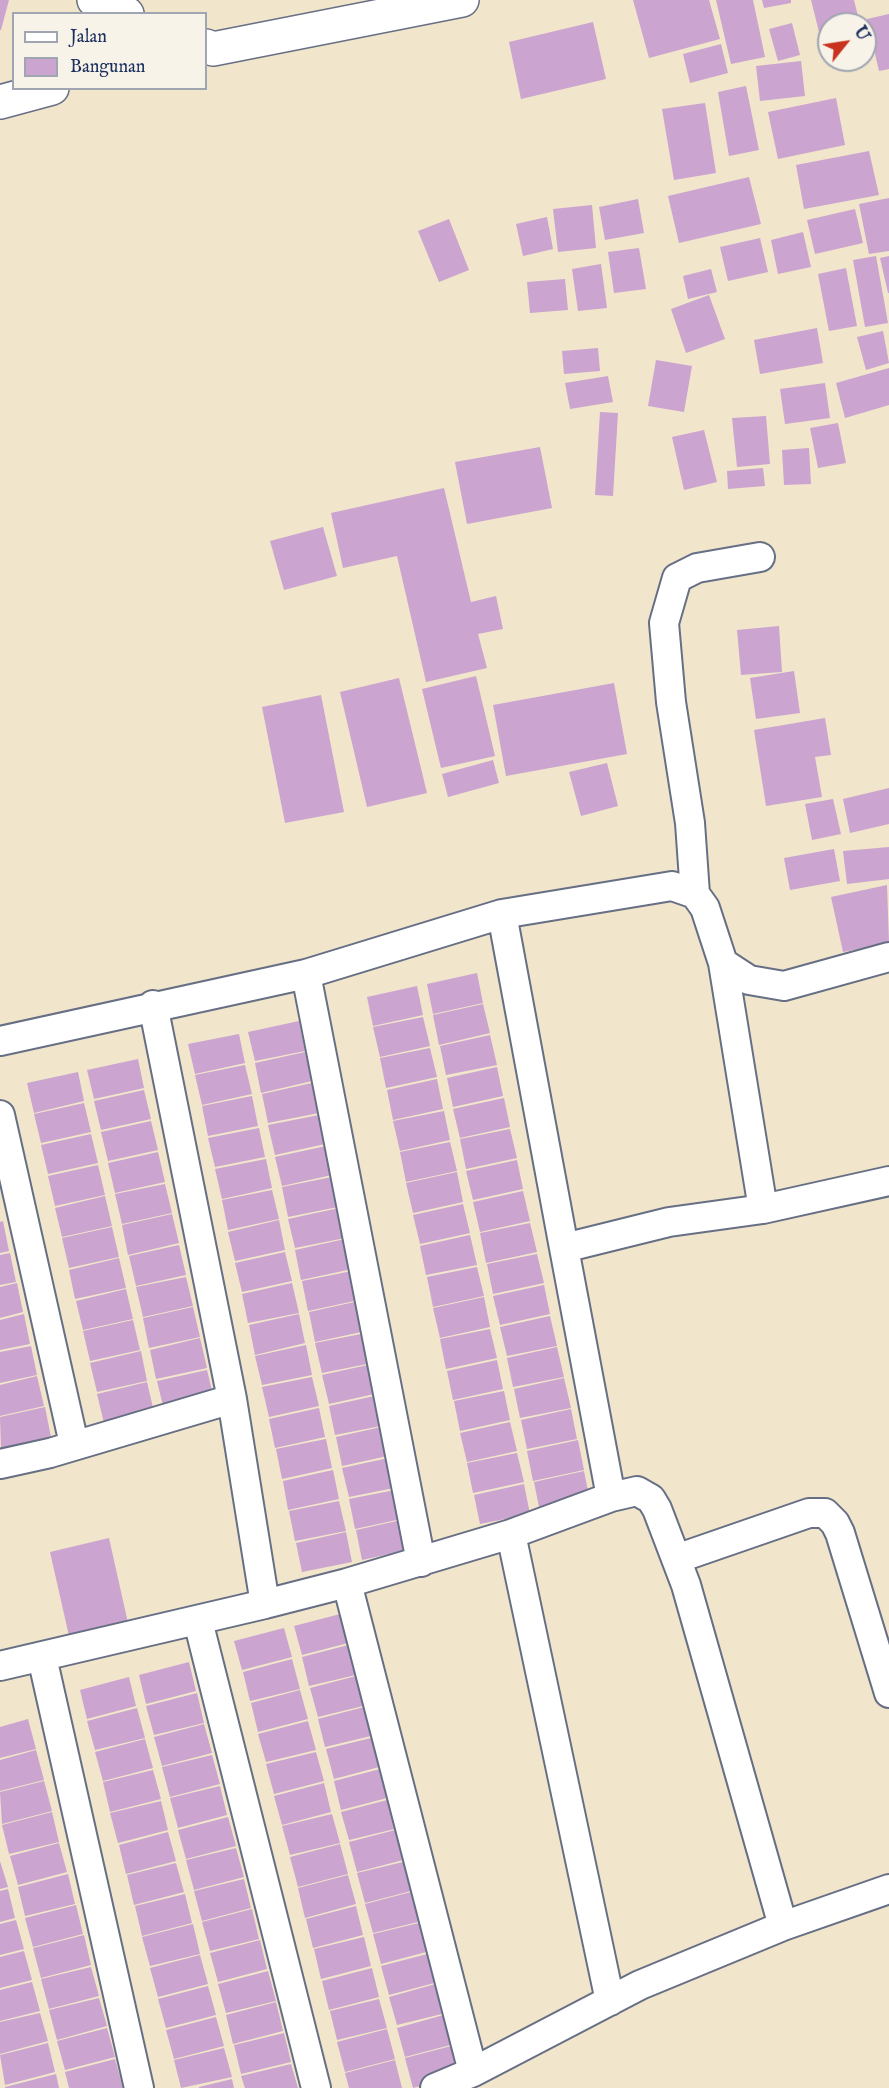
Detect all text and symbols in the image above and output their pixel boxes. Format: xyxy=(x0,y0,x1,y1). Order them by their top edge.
legend xyxy=(12,12,207,90)
north arrow xyxy=(817,12,877,72)
text: U xyxy=(849,23,873,45)
text: Jalan xyxy=(70,26,107,49)
text: Bangunan xyxy=(70,56,145,79)

